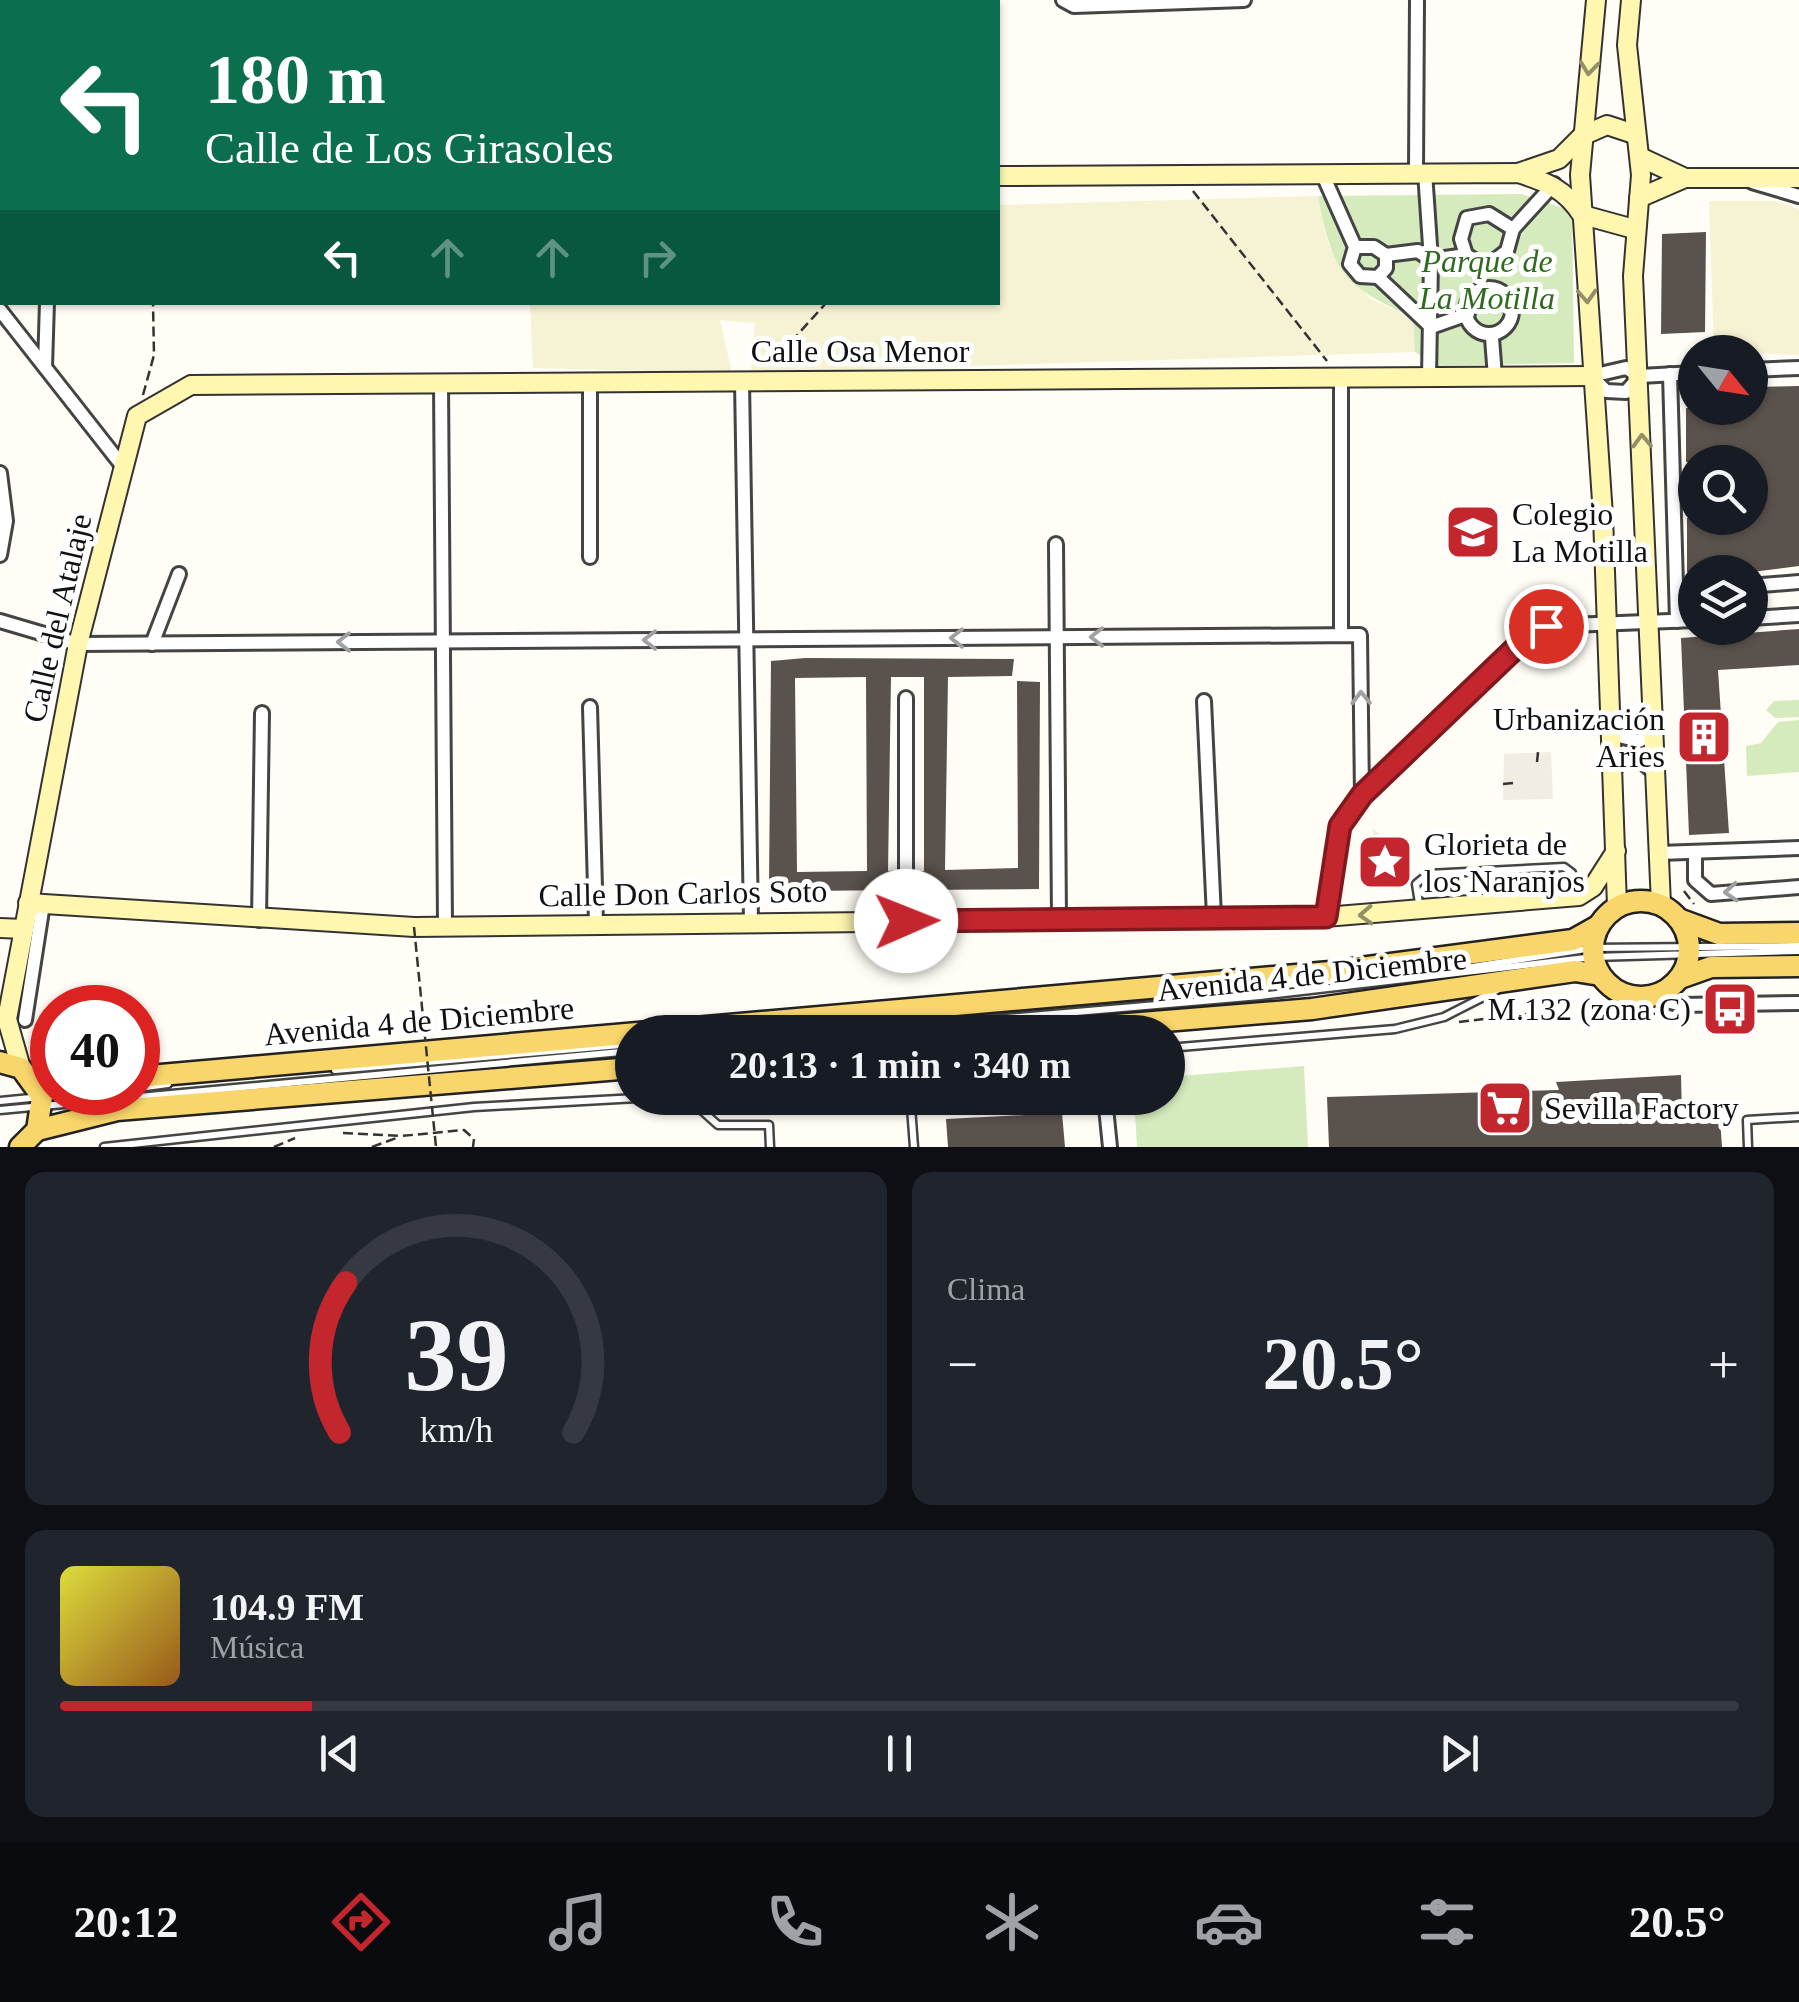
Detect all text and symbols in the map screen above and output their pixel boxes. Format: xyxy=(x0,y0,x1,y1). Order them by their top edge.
icon: left xyxy=(40,40,170,170)
text: 180 m xyxy=(205,41,386,118)
one-way arrow xyxy=(1578,61,1600,77)
text: Calle de Los Girasoles xyxy=(205,123,614,173)
icon: left xyxy=(315,230,370,285)
icon: ahead xyxy=(420,230,475,285)
icon: ahead xyxy=(525,230,580,285)
icon: right xyxy=(630,230,685,285)
park label: Parque de La Motilla xyxy=(1418,243,1555,316)
one-way arrow xyxy=(1576,288,1597,304)
street label: Calle Osa Menor xyxy=(751,333,970,369)
north arrow xyxy=(1678,335,1768,425)
map controls xyxy=(1678,335,1768,645)
one-way arrow xyxy=(1632,432,1653,448)
button: search xyxy=(1678,445,1768,535)
place label: Colegio La Motilla xyxy=(1512,496,1648,569)
school or university icon: Colegio La Motilla xyxy=(1443,502,1503,562)
street label: Calle del Atalaje xyxy=(15,510,99,726)
button: layers xyxy=(1678,555,1768,645)
pin xyxy=(1504,584,1589,669)
icon: arrive xyxy=(1519,599,1574,654)
one-way arrow xyxy=(1089,626,1104,648)
one-way arrow xyxy=(949,627,964,649)
one-way arrow xyxy=(641,629,656,651)
one-way arrow xyxy=(335,631,350,653)
one-way arrow xyxy=(1350,689,1372,704)
place label: Urbanización Aries xyxy=(1493,701,1665,774)
building icon: Urbanización Aries xyxy=(1674,707,1734,767)
place label: Glorieta de los Naranjos xyxy=(1424,826,1585,899)
place icon: Glorieta de los Naranjos xyxy=(1355,832,1415,892)
position arrow xyxy=(854,869,958,973)
street label: Calle Don Carlos Soto xyxy=(538,872,828,914)
one-way arrow xyxy=(1722,881,1738,903)
one-way arrow xyxy=(1357,904,1373,925)
street label: Avenida 4 de Diciembre xyxy=(1155,940,1469,1008)
bus stop icon: M.132 (zona C) xyxy=(1700,979,1760,1039)
speed limit sign: 40 xyxy=(30,985,160,1115)
street label: Avenida 4 de Diciembre xyxy=(262,990,576,1052)
place label: M.132 (zona C) xyxy=(1487,991,1691,1027)
text: 20:13 · 1 min · 340 m xyxy=(729,1044,1071,1086)
supermarket icon: Sevilla Factory xyxy=(1475,1078,1535,1138)
place label: Sevilla Factory xyxy=(1544,1090,1739,1126)
text: Clima xyxy=(947,1271,1025,1307)
text: 39 xyxy=(404,1297,508,1412)
text: 20.5° xyxy=(1262,1322,1424,1405)
text: − xyxy=(947,1334,978,1395)
text: + xyxy=(1708,1334,1739,1395)
text: km/h xyxy=(419,1410,493,1450)
text: 104.9 FM xyxy=(210,1586,364,1628)
text: Música xyxy=(210,1629,304,1665)
icon: previous xyxy=(312,1726,367,1781)
icon: pause xyxy=(872,1726,927,1781)
icon: next xyxy=(1432,1726,1487,1781)
icon: directions xyxy=(326,1887,396,1957)
icon: music xyxy=(543,1887,613,1957)
icon: phone xyxy=(760,1887,830,1957)
icon: climate xyxy=(977,1887,1047,1957)
icon: car xyxy=(1194,1887,1264,1957)
icon: filters xyxy=(1412,1887,1482,1957)
text: 20:12 xyxy=(74,1897,179,1947)
text: 20.5° xyxy=(1629,1897,1725,1947)

